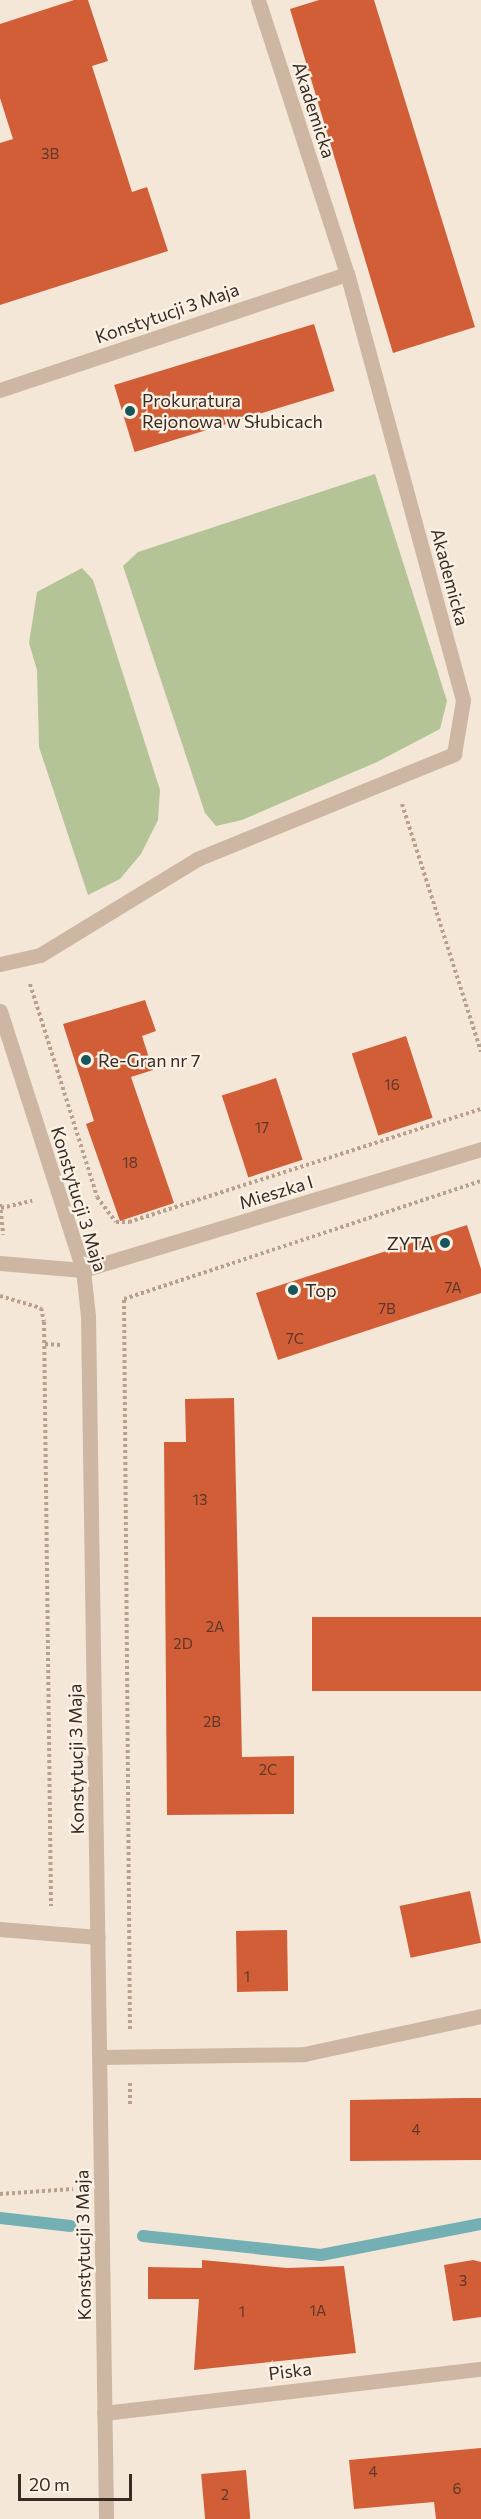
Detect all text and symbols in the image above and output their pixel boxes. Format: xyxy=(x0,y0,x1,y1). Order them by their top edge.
street label: Akademicka xyxy=(288,59,340,161)
house number: 3B xyxy=(41,145,59,163)
street label: Konstytucji 3 Maja xyxy=(92,278,242,348)
place label: Prokuratura Rejonowa w Słubicach xyxy=(142,390,323,432)
marker: Prokuratura Rejonowa w Słubicach xyxy=(123,404,137,418)
street label: Akademicka xyxy=(427,526,473,628)
place label: Re-Gran nr 7 xyxy=(98,1049,200,1071)
marker: Re-Gran nr 7 xyxy=(79,1053,93,1067)
house number: 16 xyxy=(384,1076,400,1094)
house number: 17 xyxy=(255,1119,269,1137)
street label: Konstytucji 3 Maja xyxy=(47,1124,111,1274)
house number: 18 xyxy=(122,1154,138,1172)
street label: Mieszka I xyxy=(236,1171,316,1213)
place label: ZYTA xyxy=(387,1232,433,1254)
marker: ZYTA xyxy=(438,1236,452,1250)
place label: Top xyxy=(305,1279,337,1301)
house number: 7A xyxy=(444,1279,462,1297)
marker: Top xyxy=(286,1283,300,1297)
house number: 7B xyxy=(378,1300,396,1318)
house number: 7C xyxy=(286,1330,304,1348)
house number: 13 xyxy=(193,1491,207,1509)
house number: 2A xyxy=(206,1618,224,1636)
house number: 2D xyxy=(173,1635,193,1653)
street label: Konstytucji 3 Maja xyxy=(64,1684,88,1834)
house number: 2B xyxy=(203,1713,221,1731)
house number: 2C xyxy=(259,1761,277,1779)
house number: 1 xyxy=(244,1968,250,1986)
house number: 4 xyxy=(412,2121,420,2139)
street label: Konstytucji 3 Maja xyxy=(71,2170,95,2320)
house number: 3 xyxy=(459,2272,467,2290)
house number: 1A xyxy=(310,2302,326,2320)
house number: 1 xyxy=(239,2303,245,2321)
street label: Piska xyxy=(267,2358,313,2384)
scale bar xyxy=(21,2462,135,2500)
house number: 4 xyxy=(369,2463,377,2481)
text: 20 m xyxy=(29,2473,70,2495)
house number: 6 xyxy=(452,2480,462,2498)
house number: 2 xyxy=(221,2486,229,2504)

